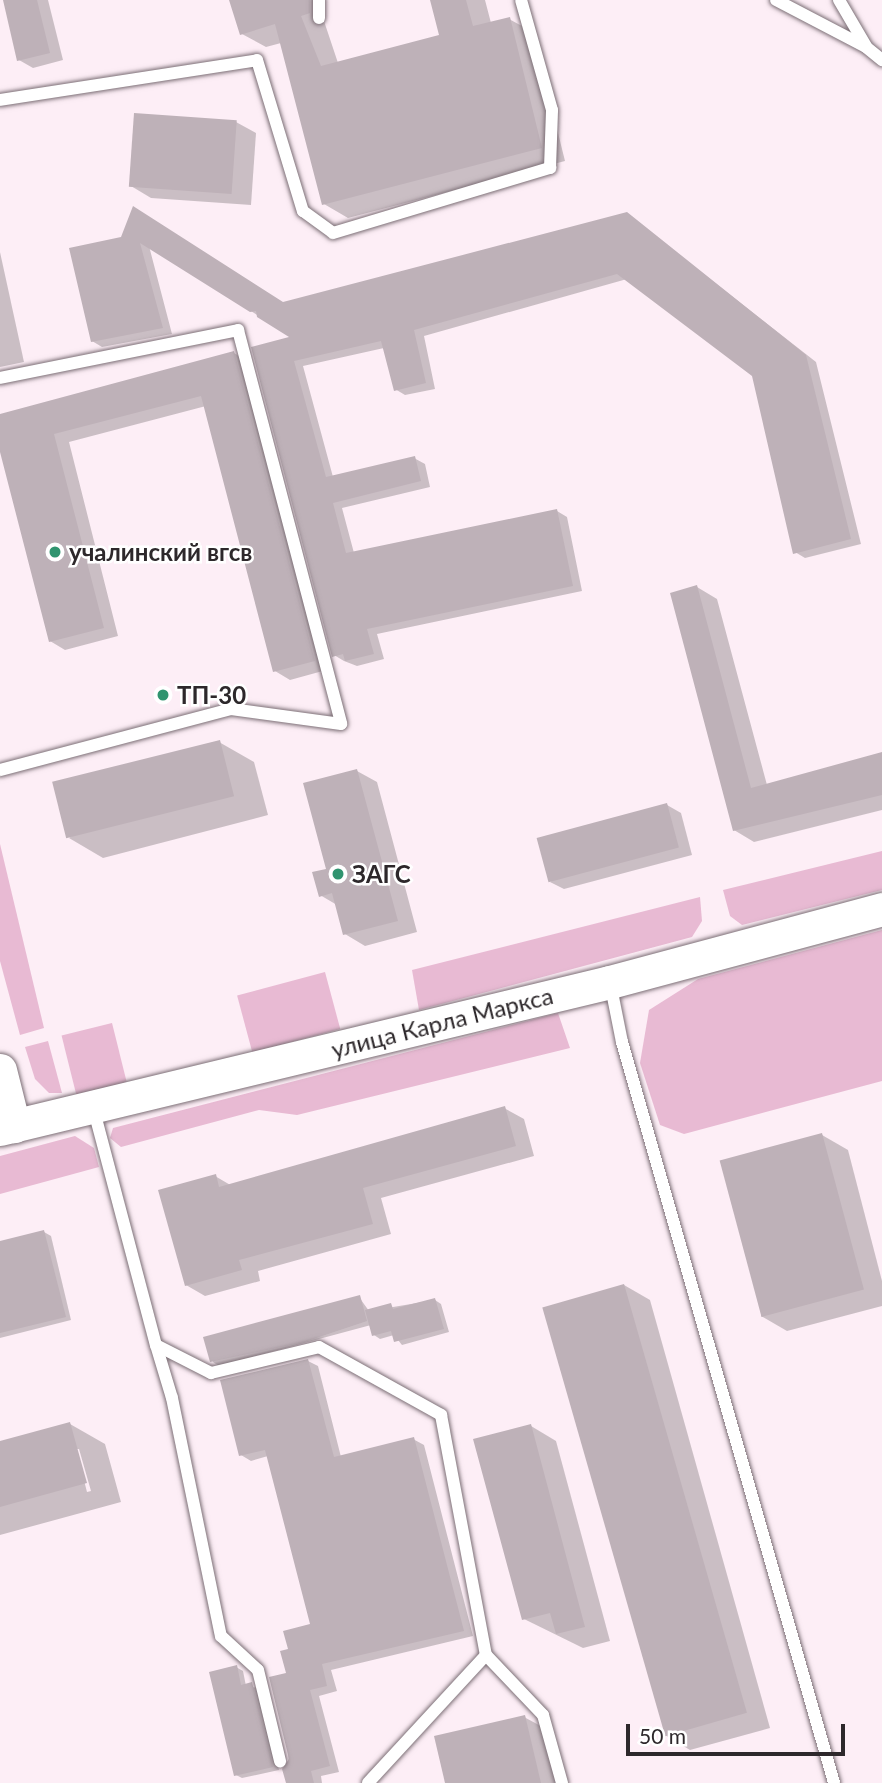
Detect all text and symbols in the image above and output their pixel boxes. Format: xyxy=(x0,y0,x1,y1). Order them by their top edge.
place label: учалинский вгсв xyxy=(69,538,252,566)
marker: учалинский вгсв xyxy=(47,544,63,560)
place label: ТП-30 xyxy=(177,681,246,709)
marker: ТП-30 xyxy=(155,687,171,703)
place label: ЗАГС xyxy=(352,860,411,888)
marker: ЗАГС xyxy=(330,866,346,882)
street label: улица Карла Маркса xyxy=(328,981,556,1063)
scale bar xyxy=(630,1710,849,1754)
text: 50 m xyxy=(639,1723,686,1748)

